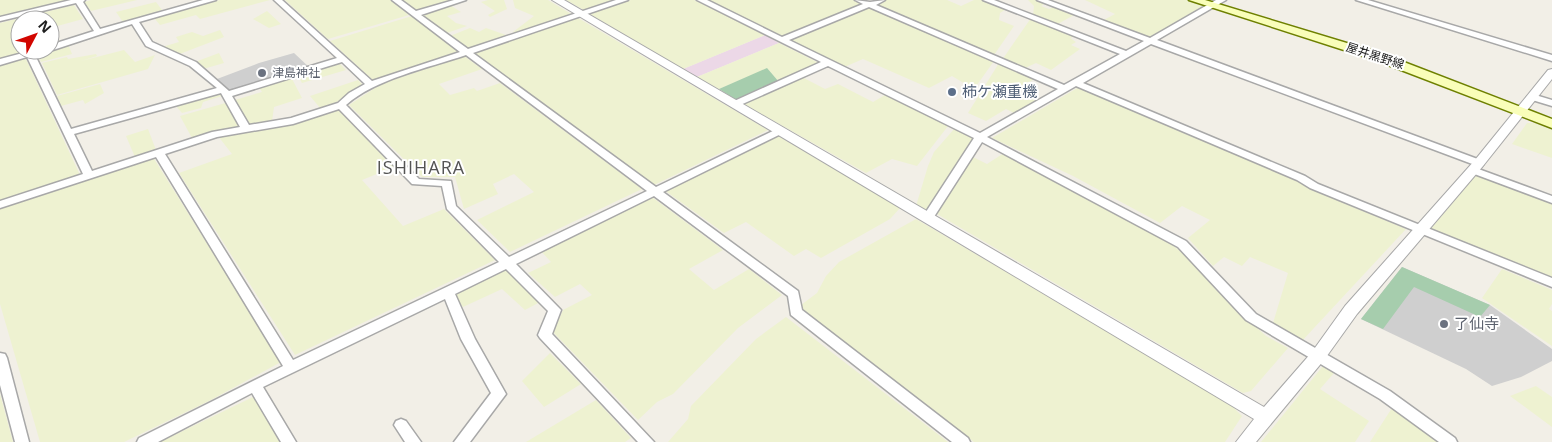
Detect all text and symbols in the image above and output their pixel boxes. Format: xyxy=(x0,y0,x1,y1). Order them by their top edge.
north arrow xyxy=(10,10,60,60)
text: N xyxy=(34,16,56,37)
street label: 屋井黒野線 xyxy=(1344,38,1406,73)
place label: 津島神社 xyxy=(272,64,320,81)
marker: 津島神社 xyxy=(256,67,268,79)
place label: 柿ケ瀬重機 xyxy=(962,81,1037,101)
marker: 柿ケ瀬重機 xyxy=(946,86,958,98)
district label: ISHIHARA xyxy=(377,155,465,179)
place label: 了仙寺 xyxy=(1454,313,1499,333)
marker: 了仙寺 xyxy=(1438,318,1450,330)

